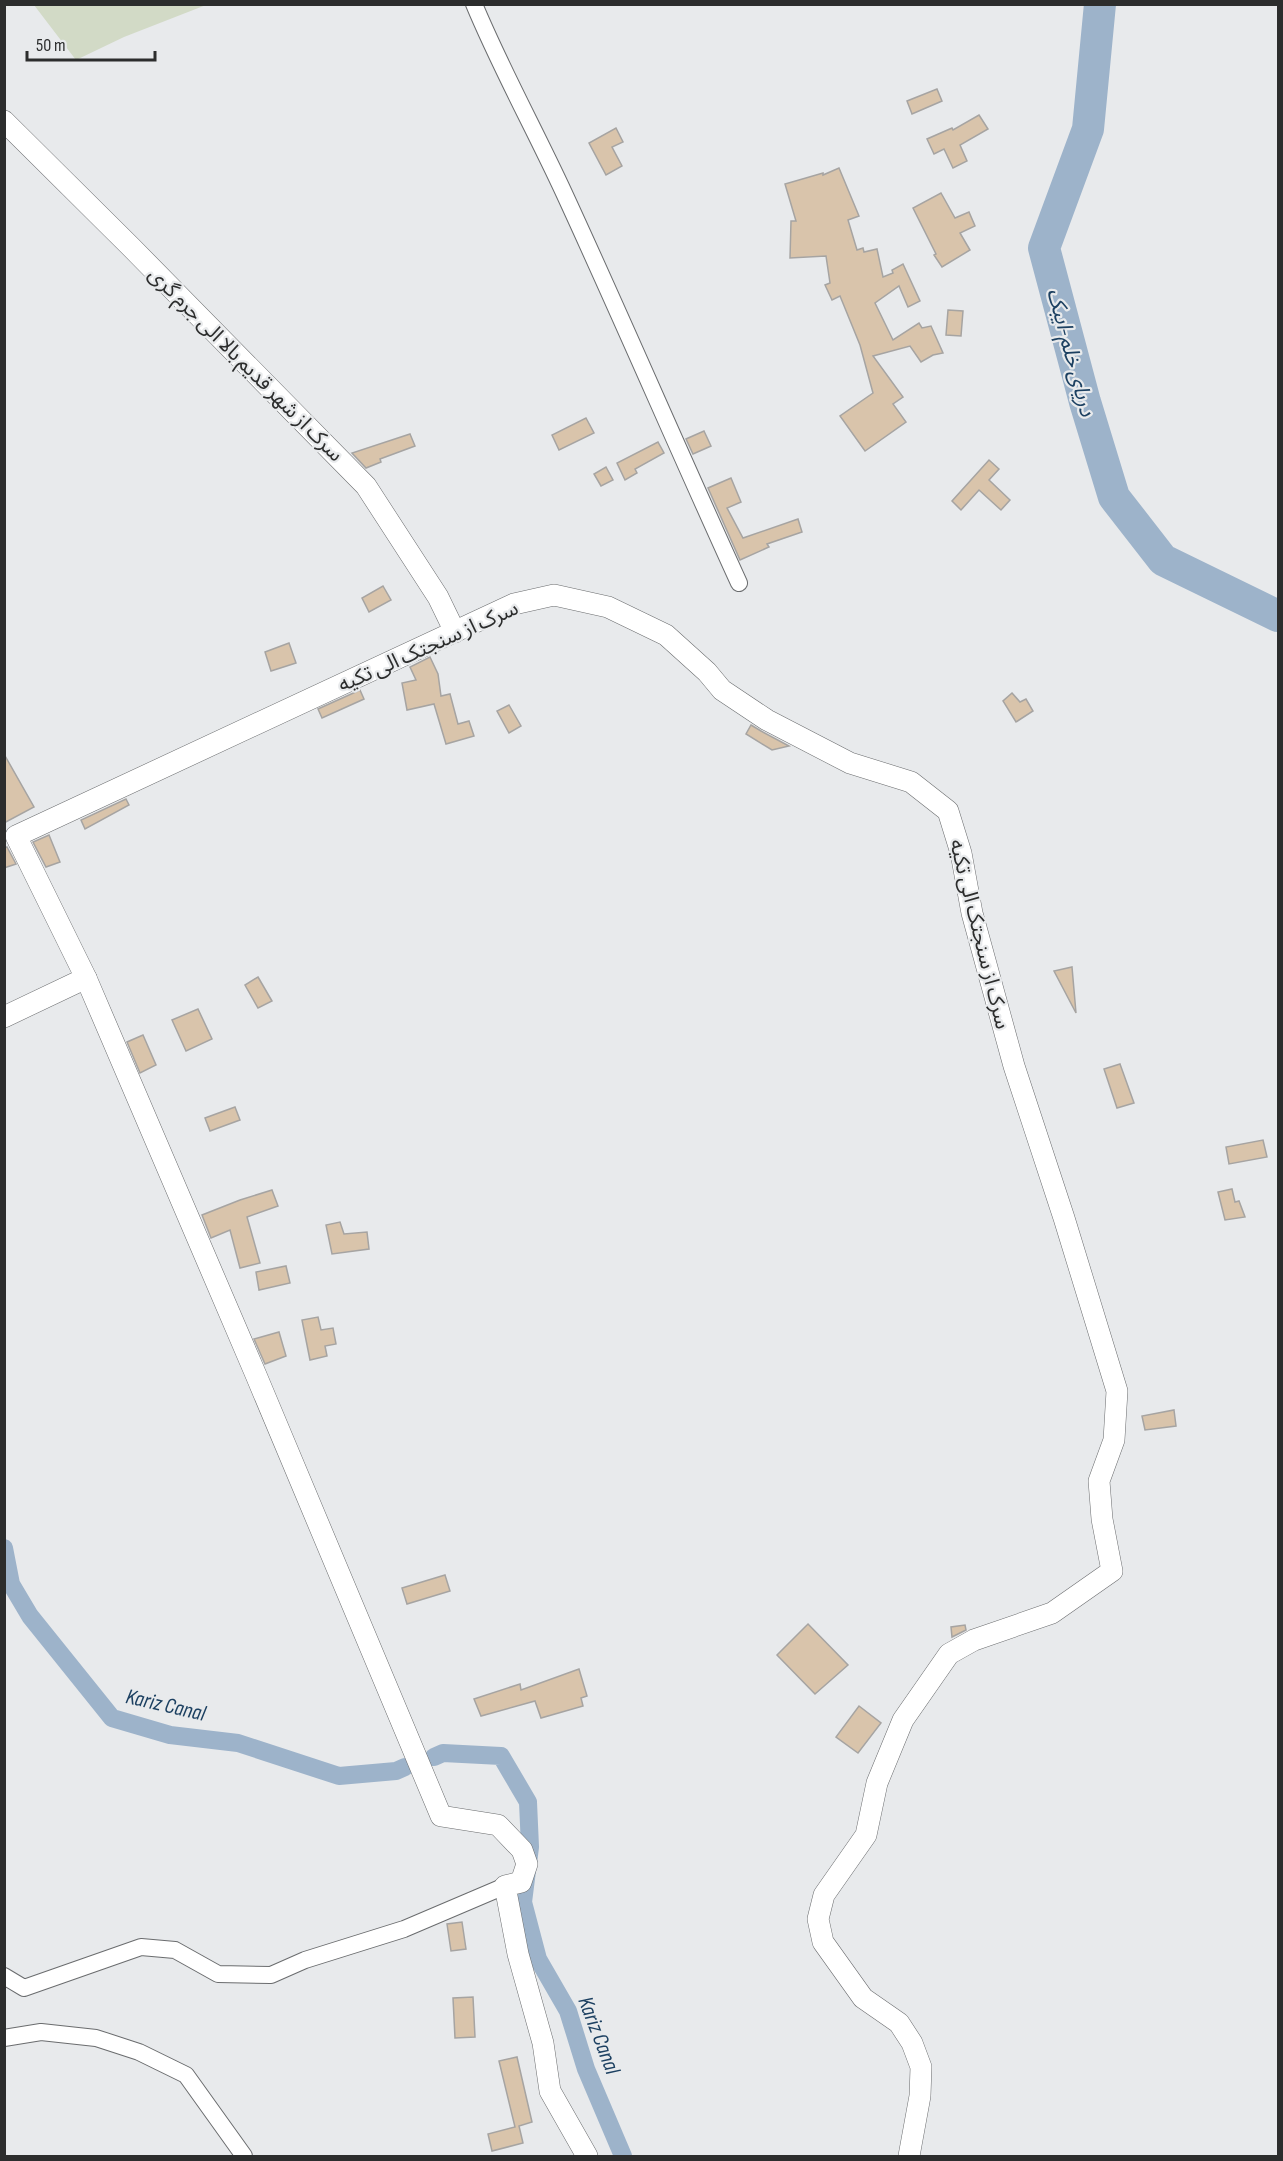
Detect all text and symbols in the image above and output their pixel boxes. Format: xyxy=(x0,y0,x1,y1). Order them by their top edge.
scale bar xyxy=(27,24,154,62)
text: 50 m xyxy=(36,35,66,56)
street label: سرک از شهر قدیم بالا الی جرم گری xyxy=(141,262,348,469)
water label: دریای خلم-ایبک xyxy=(1039,285,1101,420)
street label: سرک از سنجتک الی تکیه xyxy=(334,595,522,697)
street label: سرک از سنجتک الی تکیه xyxy=(944,837,1015,1032)
water label: Kariz Canal xyxy=(123,1683,209,1728)
water label: Kariz Canal xyxy=(571,1993,626,2079)

